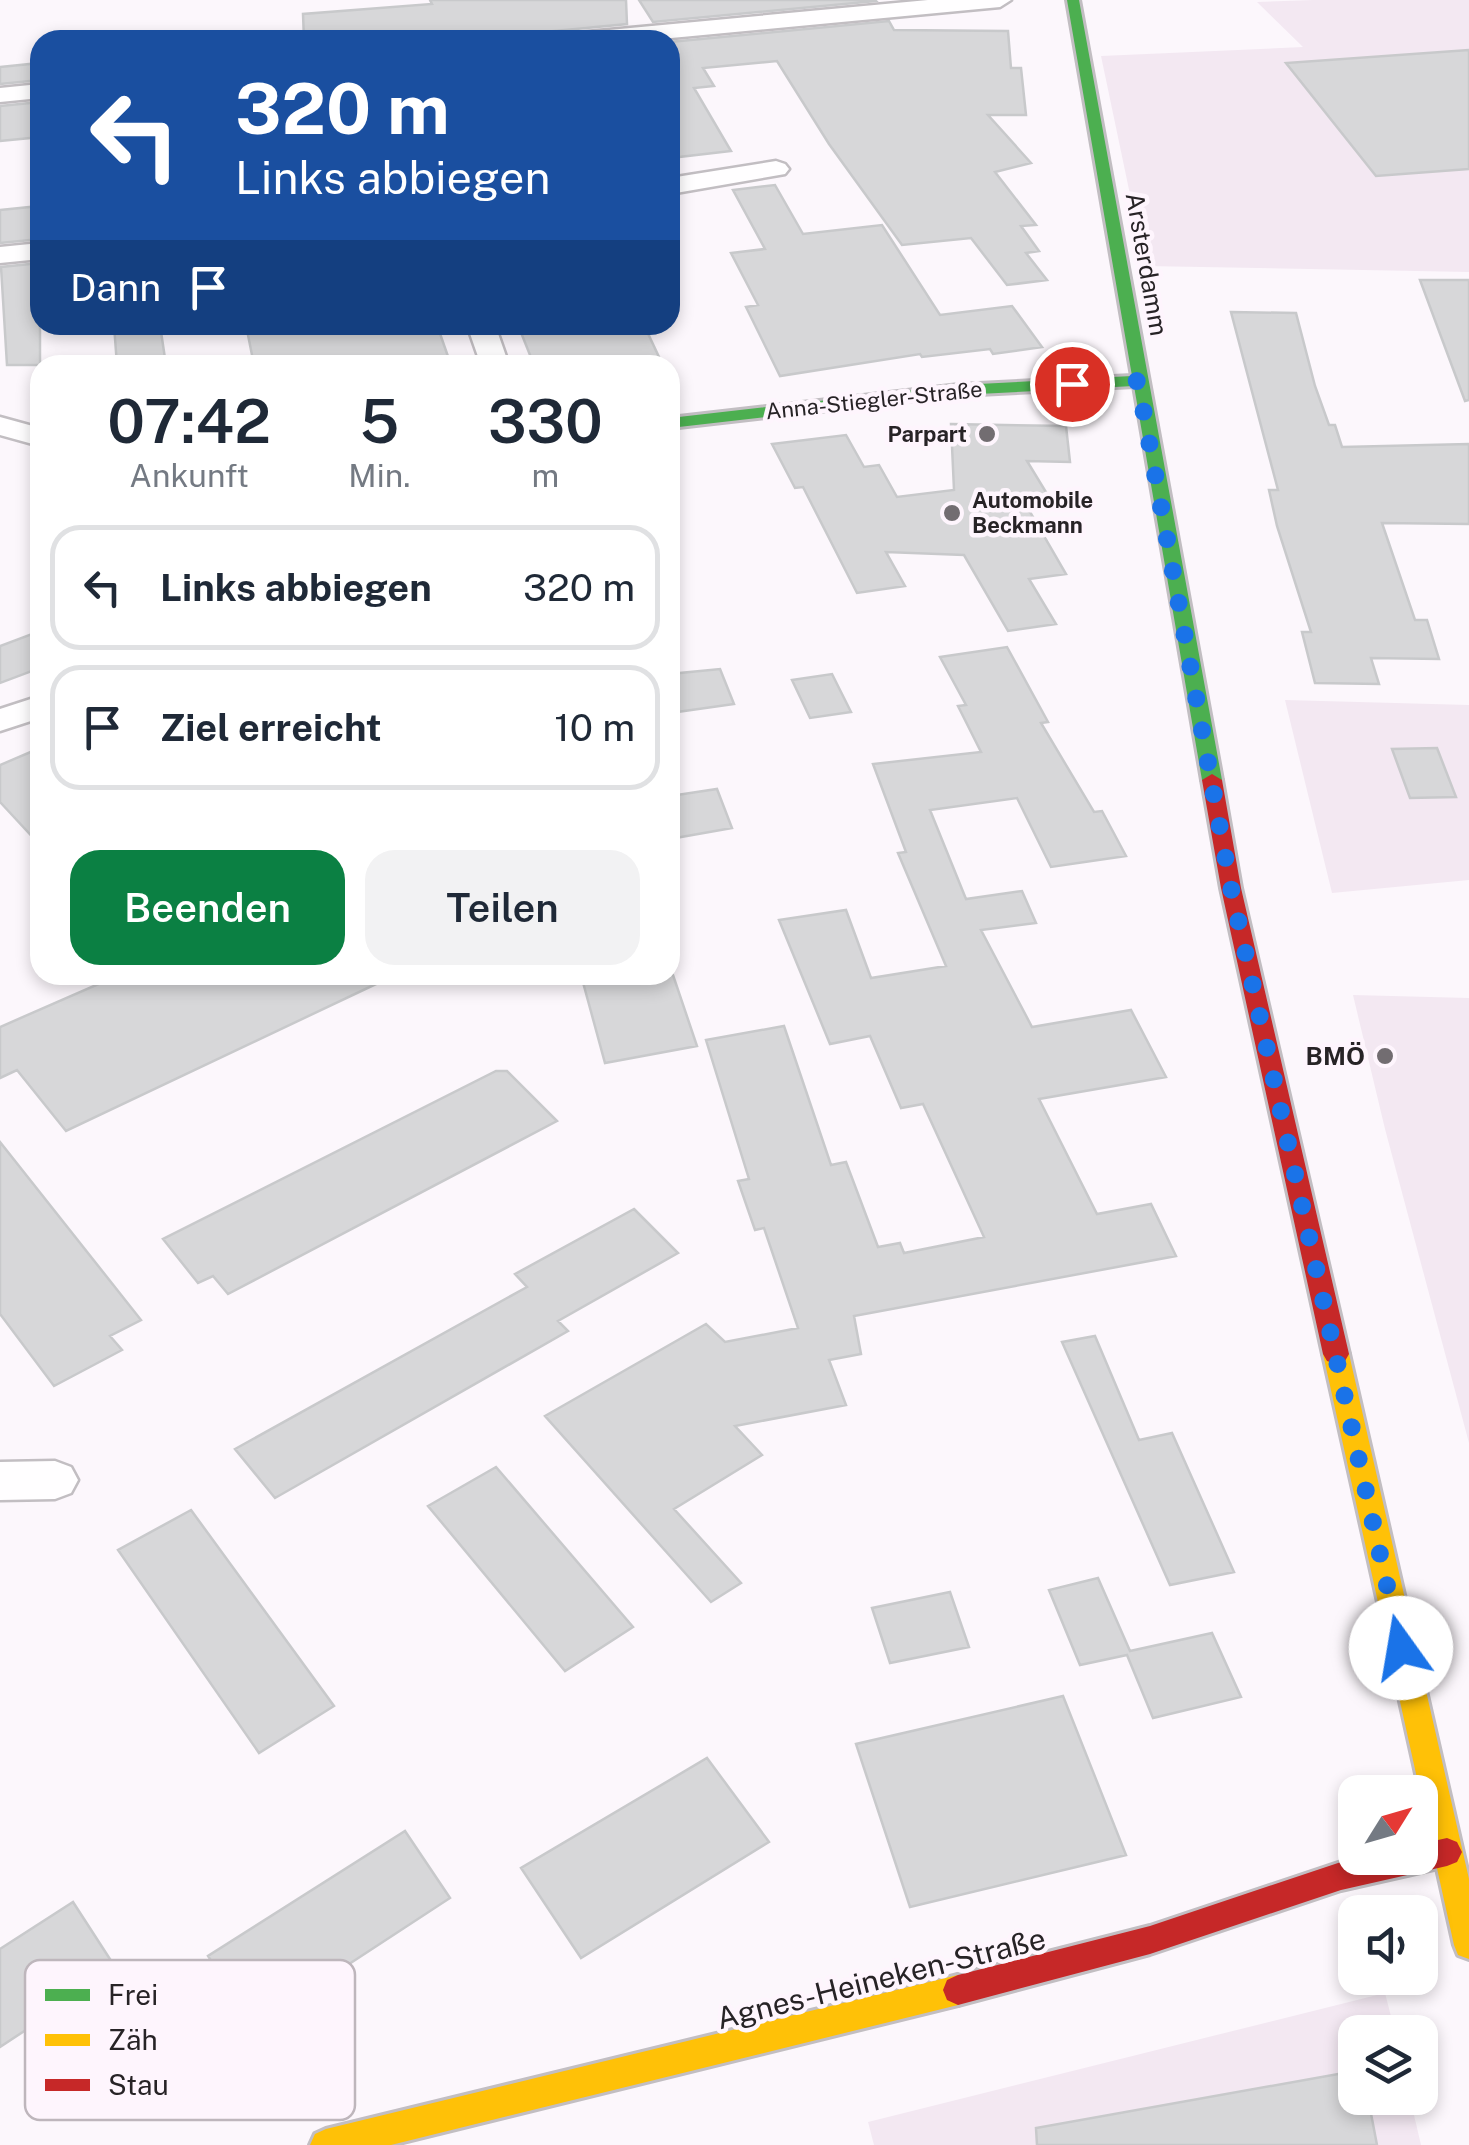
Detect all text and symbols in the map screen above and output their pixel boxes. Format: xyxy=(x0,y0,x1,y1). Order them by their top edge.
text: 320 m xyxy=(235,67,450,150)
icon: left xyxy=(70,70,200,200)
text: Links abbiegen xyxy=(235,151,550,204)
street label: Arsterdamm xyxy=(1120,190,1174,338)
icon: arrive xyxy=(181,260,236,315)
text: Dann xyxy=(70,265,161,310)
pin xyxy=(1030,342,1115,427)
icon: arrive xyxy=(1045,357,1100,412)
street label: Anna-Stiegler-Straße xyxy=(764,376,984,424)
text: 07:42 xyxy=(107,386,271,457)
text: 5 xyxy=(360,386,399,457)
text: 330 xyxy=(488,386,603,457)
place label: Parpart xyxy=(888,421,967,447)
marker: Parpart xyxy=(976,423,998,445)
text: Ankunft xyxy=(129,457,249,494)
text: Min. xyxy=(348,457,411,494)
text: m xyxy=(531,457,559,494)
place label: Automobile Beckmann xyxy=(972,487,1093,538)
marker: Automobile Beckmann xyxy=(941,502,963,524)
icon: left xyxy=(75,560,130,615)
text: Links abbiegen xyxy=(160,565,432,610)
text: 320 m xyxy=(523,565,635,610)
icon: arrive xyxy=(75,700,130,755)
text: Ziel erreicht xyxy=(160,705,382,750)
text: 10 m xyxy=(554,705,635,750)
button: Beenden xyxy=(70,850,345,965)
button: Teilen xyxy=(365,850,640,965)
place label: BMÖ xyxy=(1306,1041,1365,1071)
marker: BMÖ xyxy=(1374,1045,1396,1067)
position arrow xyxy=(1349,1596,1453,1700)
north arrow xyxy=(1338,1775,1438,1875)
map controls xyxy=(1338,1775,1438,2115)
button: sound xyxy=(1338,1895,1438,1995)
street label: Agnes-Heineken-Straße xyxy=(713,1920,1049,2036)
legend xyxy=(25,1960,355,2120)
text: Frei xyxy=(108,1978,158,2011)
button: layers xyxy=(1338,2015,1438,2115)
text: Zäh xyxy=(108,2023,158,2056)
text: Stau xyxy=(108,2068,169,2101)

